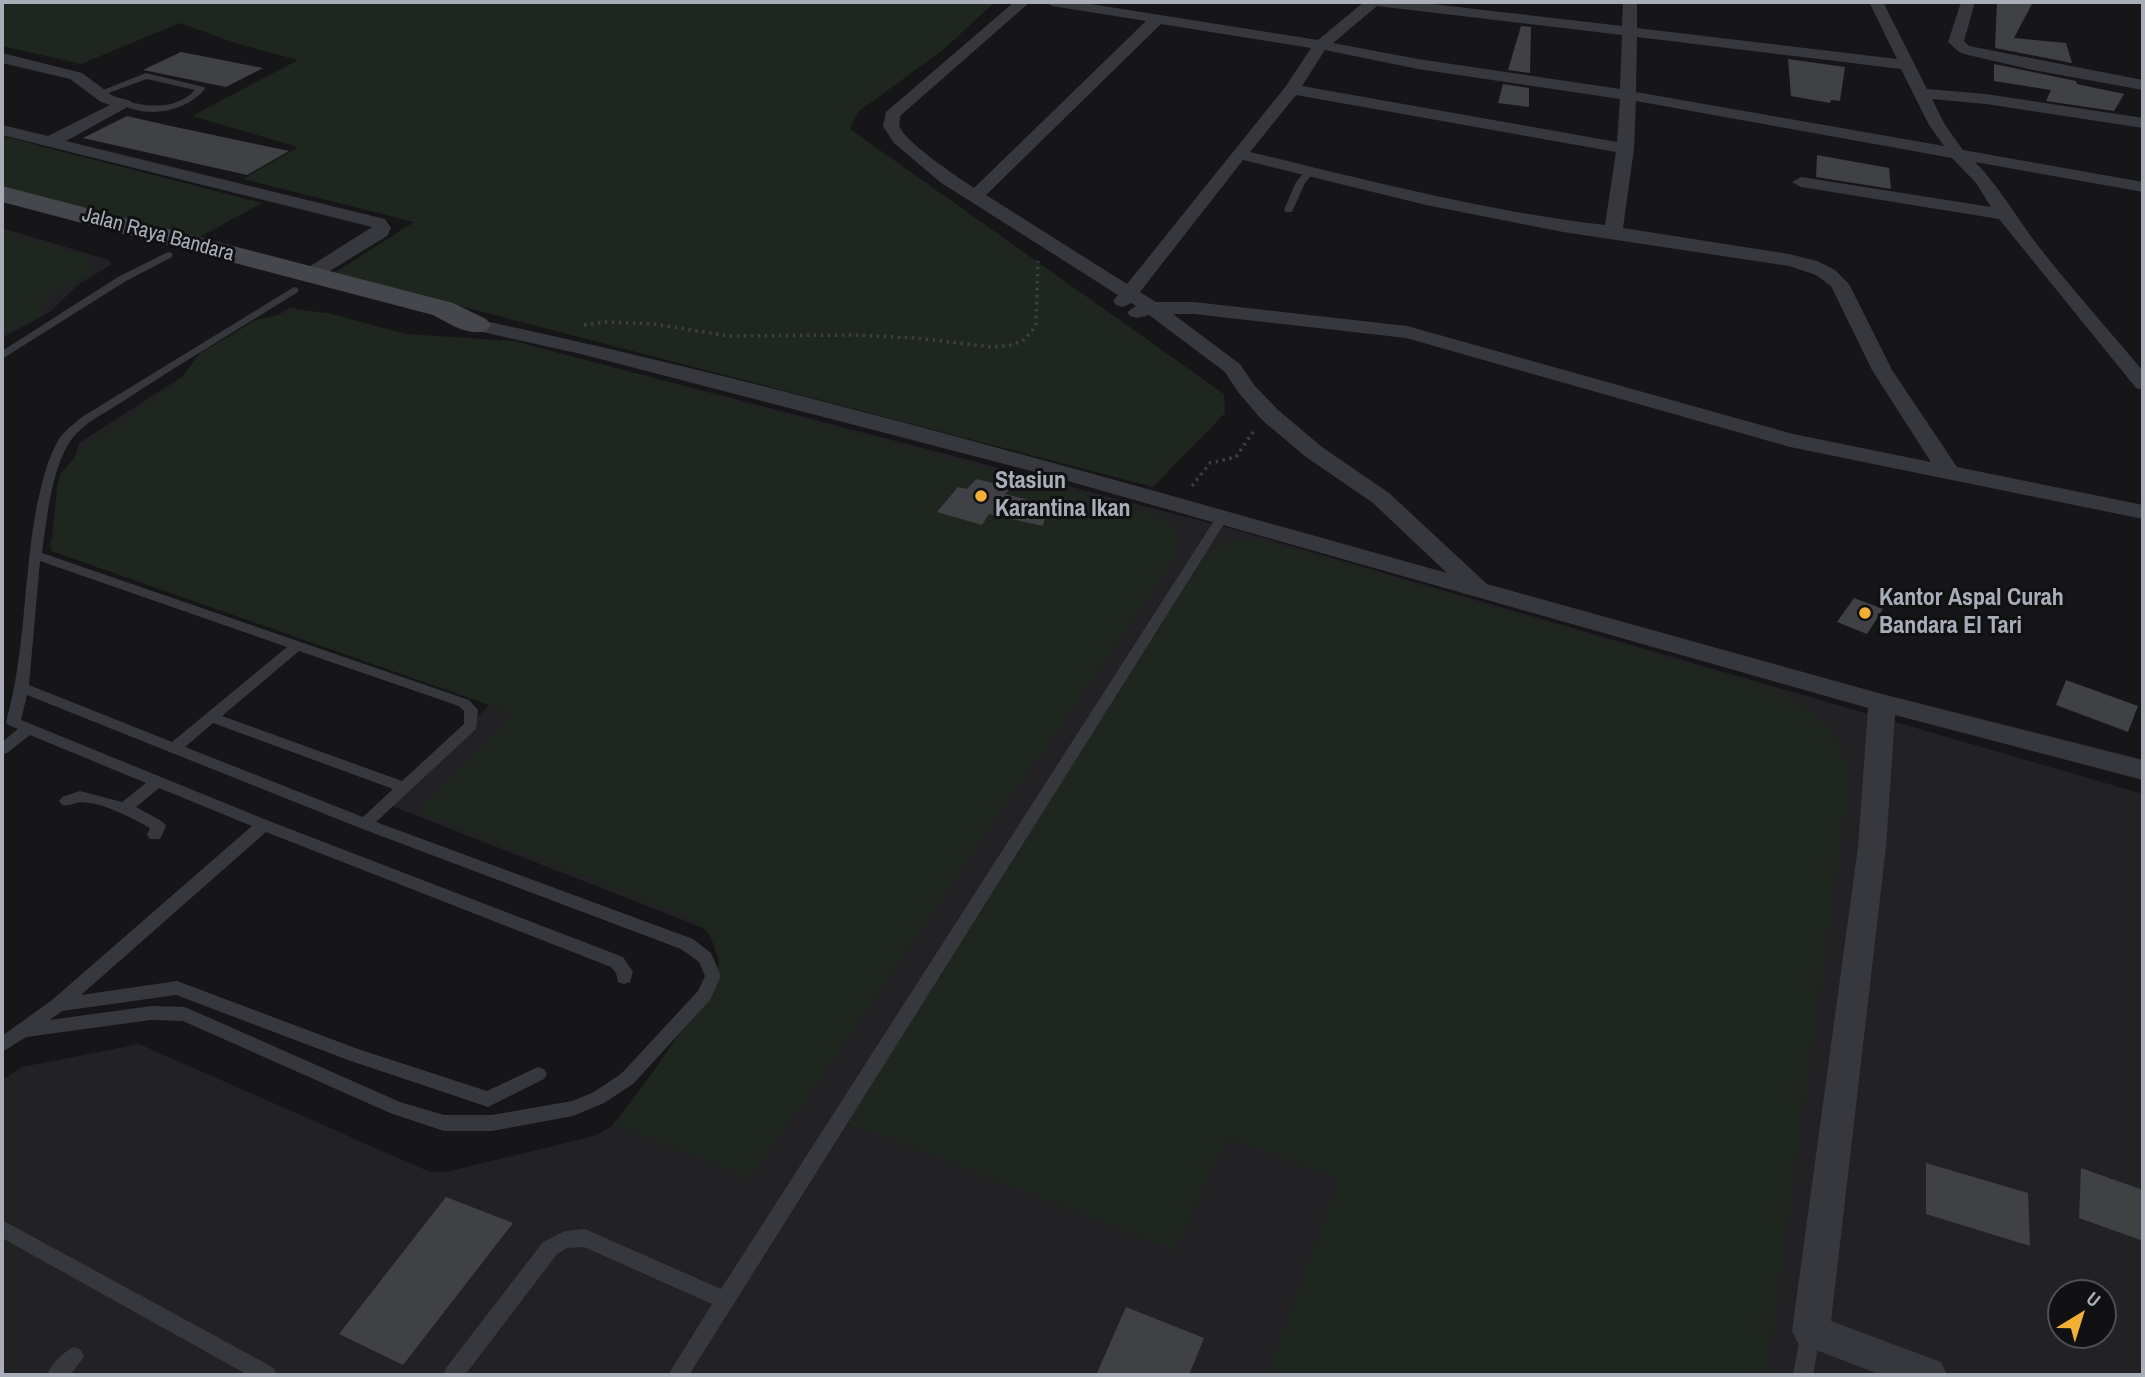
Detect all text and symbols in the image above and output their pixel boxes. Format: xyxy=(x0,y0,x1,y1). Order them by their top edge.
street label: Jalan Raya Bandara xyxy=(79,203,237,267)
place label: Stasiun Karantina Ikan xyxy=(995,468,1131,524)
marker: Stasiun Karantina Ikan xyxy=(973,488,989,504)
place label: Kantor Aspal Curah Bandara El Tari xyxy=(1879,585,2064,641)
marker: Kantor Aspal Curah Bandara El Tari xyxy=(1857,605,1873,621)
north arrow xyxy=(2047,1279,2117,1349)
text: U xyxy=(2081,1285,2106,1313)

